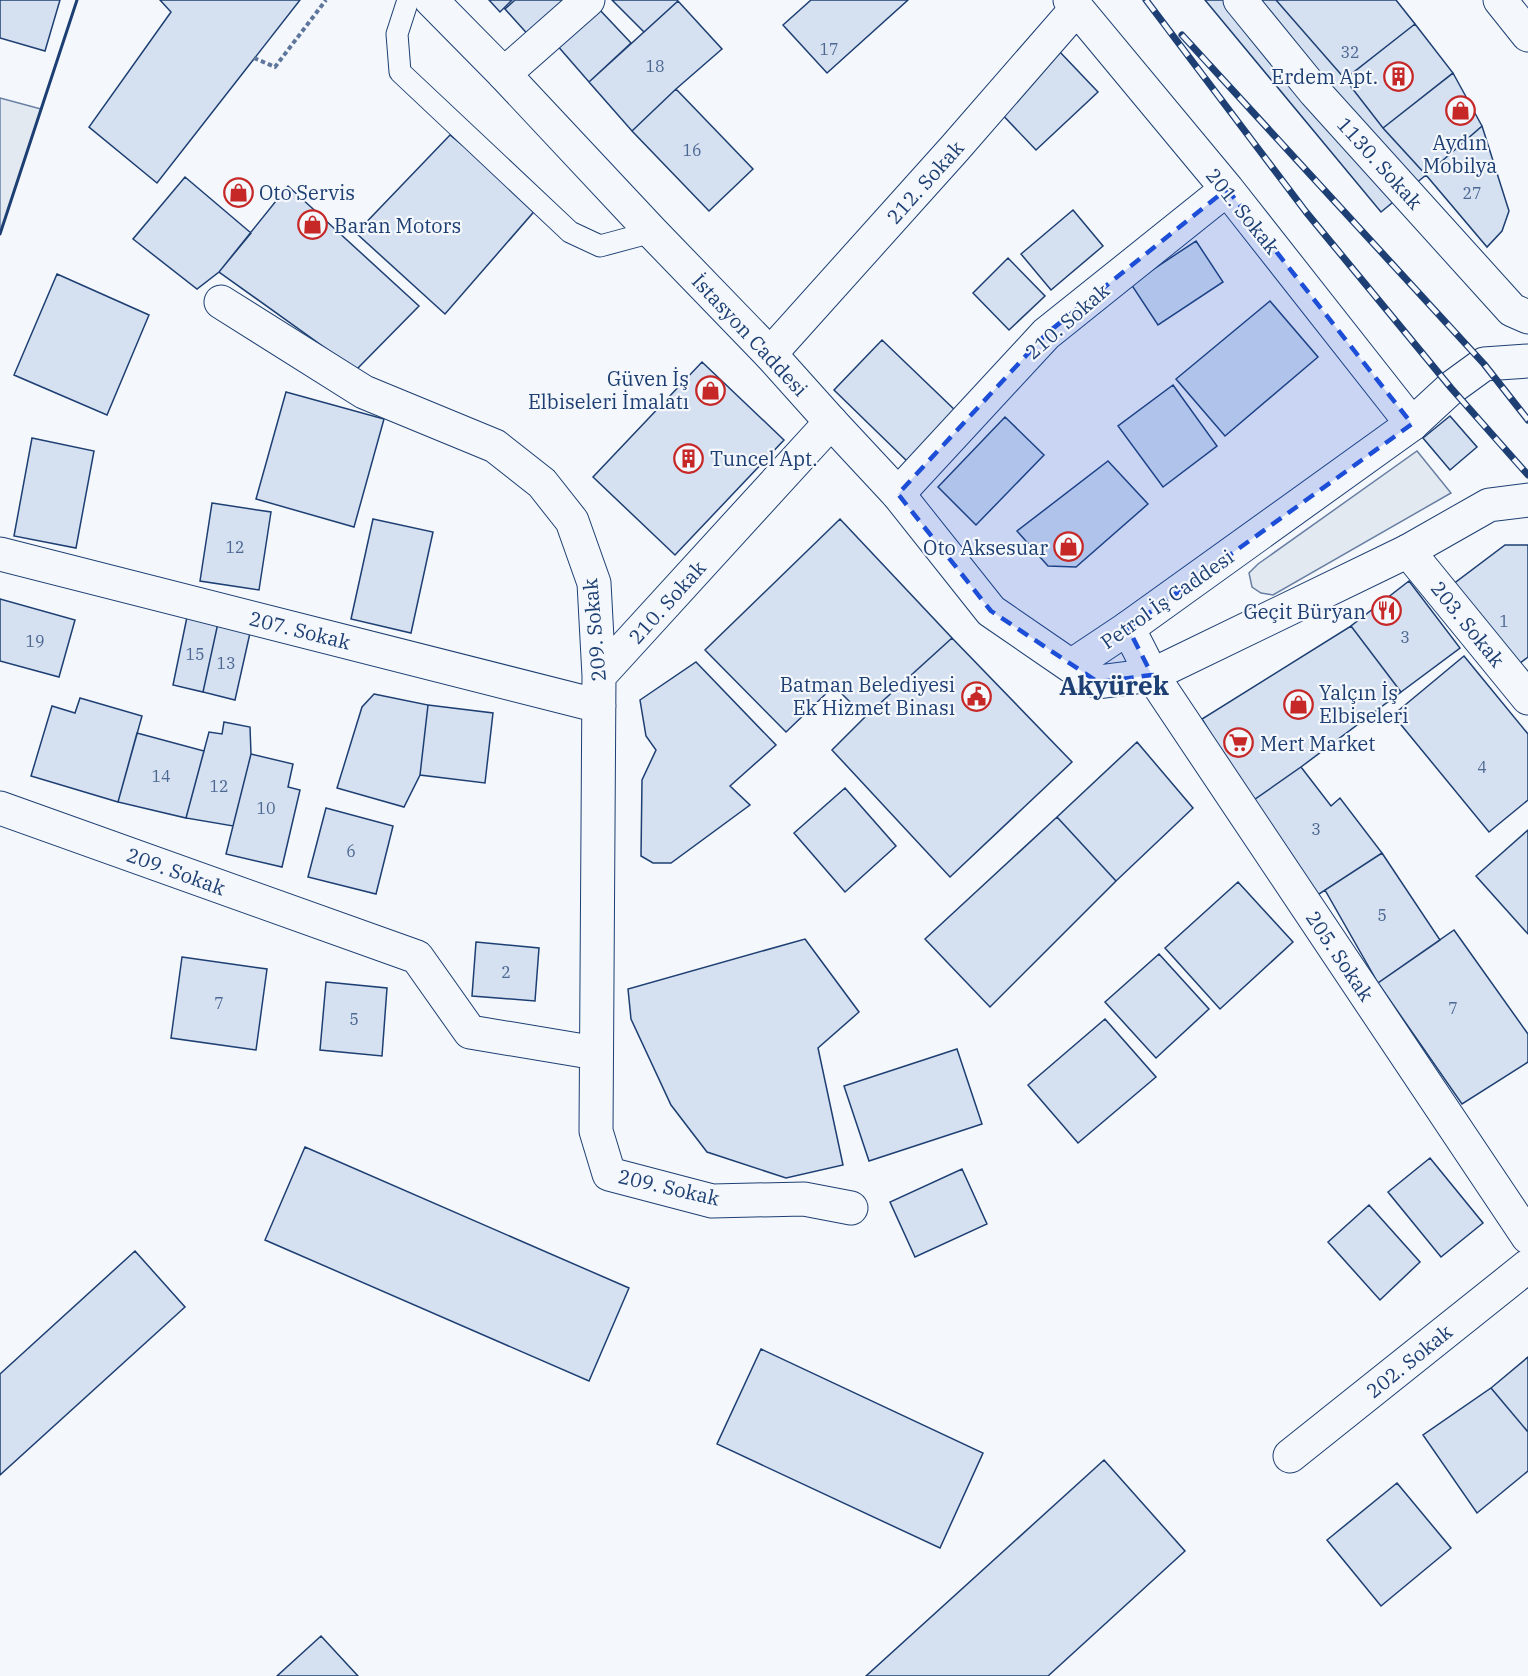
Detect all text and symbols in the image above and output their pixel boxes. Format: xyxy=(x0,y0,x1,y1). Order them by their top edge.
house number: 17 xyxy=(819,39,839,59)
house number: 32 xyxy=(1340,42,1360,62)
house number: 18 xyxy=(645,56,665,76)
building icon: Erdem Apt. xyxy=(1383,60,1415,92)
place label: Erdem Apt. xyxy=(1271,63,1378,90)
shop icon: Aydın Mobilya xyxy=(1444,95,1476,127)
street label: 1130. Sokak xyxy=(1331,111,1429,215)
place label: Aydın Mobilya xyxy=(1423,129,1497,179)
street label: 212. Sokak xyxy=(880,134,970,229)
house number: 16 xyxy=(682,140,702,160)
street label: 201. Sokak xyxy=(1200,162,1286,260)
shop icon: Oto Servis xyxy=(222,176,254,208)
place label: Oto Servis xyxy=(259,179,355,206)
house number: 27 xyxy=(1462,183,1482,203)
shop icon: Baran Motors xyxy=(297,209,329,241)
place label: Baran Motors xyxy=(334,212,461,239)
street label: İstasyon Caddesi xyxy=(686,268,814,402)
street label: 210. Sokak xyxy=(1019,277,1115,365)
place label: Güven İş Elbiseleri İmalatı xyxy=(528,365,689,415)
shop icon: Güven İş Elbiseleri İmalatı xyxy=(694,374,726,406)
building icon: Tuncel Apt. xyxy=(673,442,705,474)
place label: Tuncel Apt. xyxy=(710,445,818,472)
shop icon: Oto Aksesuar xyxy=(1053,531,1085,563)
place label: Oto Aksesuar xyxy=(923,534,1048,561)
house number: 12 xyxy=(225,537,245,557)
street label: Petrol İş Caddesi xyxy=(1095,543,1239,655)
street label: 210. Sokak xyxy=(622,554,712,649)
street label: 203. Sokak xyxy=(1425,575,1511,673)
street label: 209. Sokak xyxy=(576,577,612,683)
restaurant icon: Geçit Büryan xyxy=(1371,595,1403,627)
place label: Geçit Büryan xyxy=(1243,598,1366,625)
street label: 207. Sokak xyxy=(247,604,354,656)
house number: 1 xyxy=(1499,611,1509,631)
house number: 3 xyxy=(1400,627,1410,647)
house number: 19 xyxy=(25,631,45,651)
house number: 15 xyxy=(185,644,205,664)
house number: 13 xyxy=(216,653,236,673)
district label: Akyürek xyxy=(1059,668,1170,702)
place label: Batman Belediyesi Ek Hizmet Binası xyxy=(780,671,955,721)
place label: Yalçın İş Elbiseleri xyxy=(1319,679,1408,729)
public building icon: Batman Belediyesi Ek Hizmet Binası xyxy=(960,680,992,712)
shop icon: Yalçın İş Elbiseleri xyxy=(1282,688,1314,720)
supermarket icon: Mert Market xyxy=(1223,727,1255,759)
place label: Mert Market xyxy=(1260,730,1375,757)
house number: 4 xyxy=(1477,757,1487,777)
house number: 14 xyxy=(151,766,171,786)
house number: 12 xyxy=(209,776,229,796)
house number: 10 xyxy=(256,798,276,818)
house number: 3 xyxy=(1311,819,1321,839)
street label: 209. Sokak xyxy=(123,841,229,901)
house number: 6 xyxy=(346,841,356,861)
house number: 5 xyxy=(1377,905,1387,925)
street label: 205. Sokak xyxy=(1300,906,1380,1007)
house number: 2 xyxy=(501,962,511,982)
house number: 7 xyxy=(214,993,224,1013)
house number: 7 xyxy=(1448,998,1458,1018)
house number: 5 xyxy=(349,1009,359,1029)
street label: 209. Sokak xyxy=(616,1162,723,1212)
street label: 202. Sokak xyxy=(1360,1318,1458,1404)

